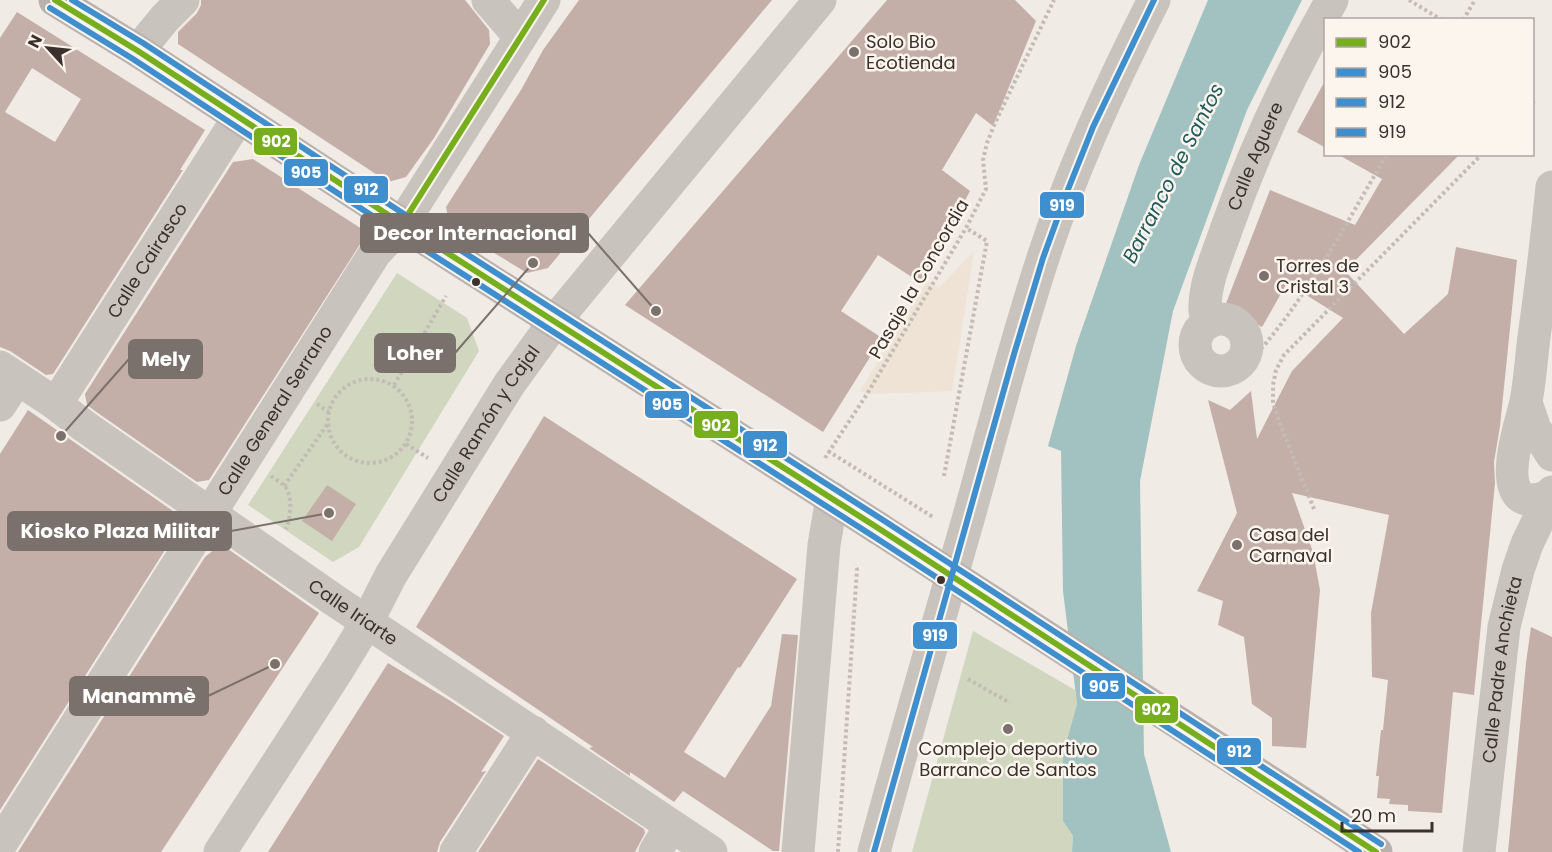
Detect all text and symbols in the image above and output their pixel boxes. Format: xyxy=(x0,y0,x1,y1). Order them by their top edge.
north arrow xyxy=(18,18,78,78)
legend xyxy=(1324,18,1534,156)
place label: Solo Bio Ecotienda xyxy=(866,29,956,75)
text: 902 xyxy=(1378,29,1411,54)
text: N xyxy=(22,31,48,52)
marker: Solo Bio Ecotienda xyxy=(847,45,861,59)
text: 905 xyxy=(1378,59,1412,84)
water label: Barranco de Santos xyxy=(1116,78,1230,268)
text: 912 xyxy=(1378,89,1405,114)
street label: Calle Aguere xyxy=(1221,98,1289,214)
text: 919 xyxy=(1378,119,1406,144)
line badge: 902 xyxy=(253,127,298,156)
text: 902 xyxy=(261,130,291,153)
line badge: 905 xyxy=(283,158,329,187)
text: 905 xyxy=(291,161,321,184)
line badge: 912 xyxy=(343,175,389,204)
text: 912 xyxy=(354,178,379,201)
line badge: 919 xyxy=(1039,191,1085,219)
street label: Pasaje la Concordia xyxy=(863,194,975,363)
text: 919 xyxy=(1049,194,1075,217)
street label: Calle Cairasco xyxy=(101,198,193,323)
callout: Decor Internacional xyxy=(361,214,588,252)
text: Decor Internacional xyxy=(373,219,577,247)
place label: Torres de Cristal 3 xyxy=(1276,253,1359,299)
marker: Torres de Cristal 3 xyxy=(1257,269,1271,283)
unlabelled marker xyxy=(470,276,482,288)
street label: Calle General Serrano xyxy=(211,320,338,501)
callout: Loher xyxy=(375,334,455,372)
text: Loher xyxy=(387,339,444,367)
callout: Mely xyxy=(129,340,202,378)
street label: Calle Ramón y Cajal xyxy=(426,340,545,507)
text: Mely xyxy=(141,345,191,373)
line badge: 905 xyxy=(644,390,690,419)
text: 905 xyxy=(652,393,682,416)
line badge: 902 xyxy=(693,410,739,439)
text: 902 xyxy=(701,414,731,437)
line badge: 912 xyxy=(742,430,788,459)
text: 912 xyxy=(753,434,778,457)
callout: Kiosko Plaza Militar xyxy=(8,512,231,550)
text: Kiosko Plaza Militar xyxy=(20,517,220,545)
place label: Casa del Carnaval xyxy=(1249,522,1332,568)
marker: Casa del Carnaval xyxy=(1230,538,1244,552)
street label: Calle Iriarte xyxy=(303,573,403,651)
street label: Calle Padre Anchieta xyxy=(1476,573,1528,764)
unlabelled marker xyxy=(935,574,947,586)
line badge: 919 xyxy=(912,621,958,650)
text: 919 xyxy=(922,624,948,647)
line badge: 905 xyxy=(1081,672,1126,700)
text: 905 xyxy=(1089,675,1119,698)
callout: Manammè xyxy=(70,677,208,715)
text: Manammè xyxy=(82,682,196,710)
line badge: 902 xyxy=(1134,695,1179,724)
text: 902 xyxy=(1141,698,1171,721)
marker: Complejo deportivo Barranco de Santos xyxy=(1001,722,1015,736)
place label: Complejo deportivo Barranco de Santos xyxy=(919,736,1097,782)
line badge: 912 xyxy=(1216,737,1262,766)
text: 912 xyxy=(1227,740,1252,763)
scale bar xyxy=(1342,795,1432,833)
text: 20 m xyxy=(1351,803,1396,828)

